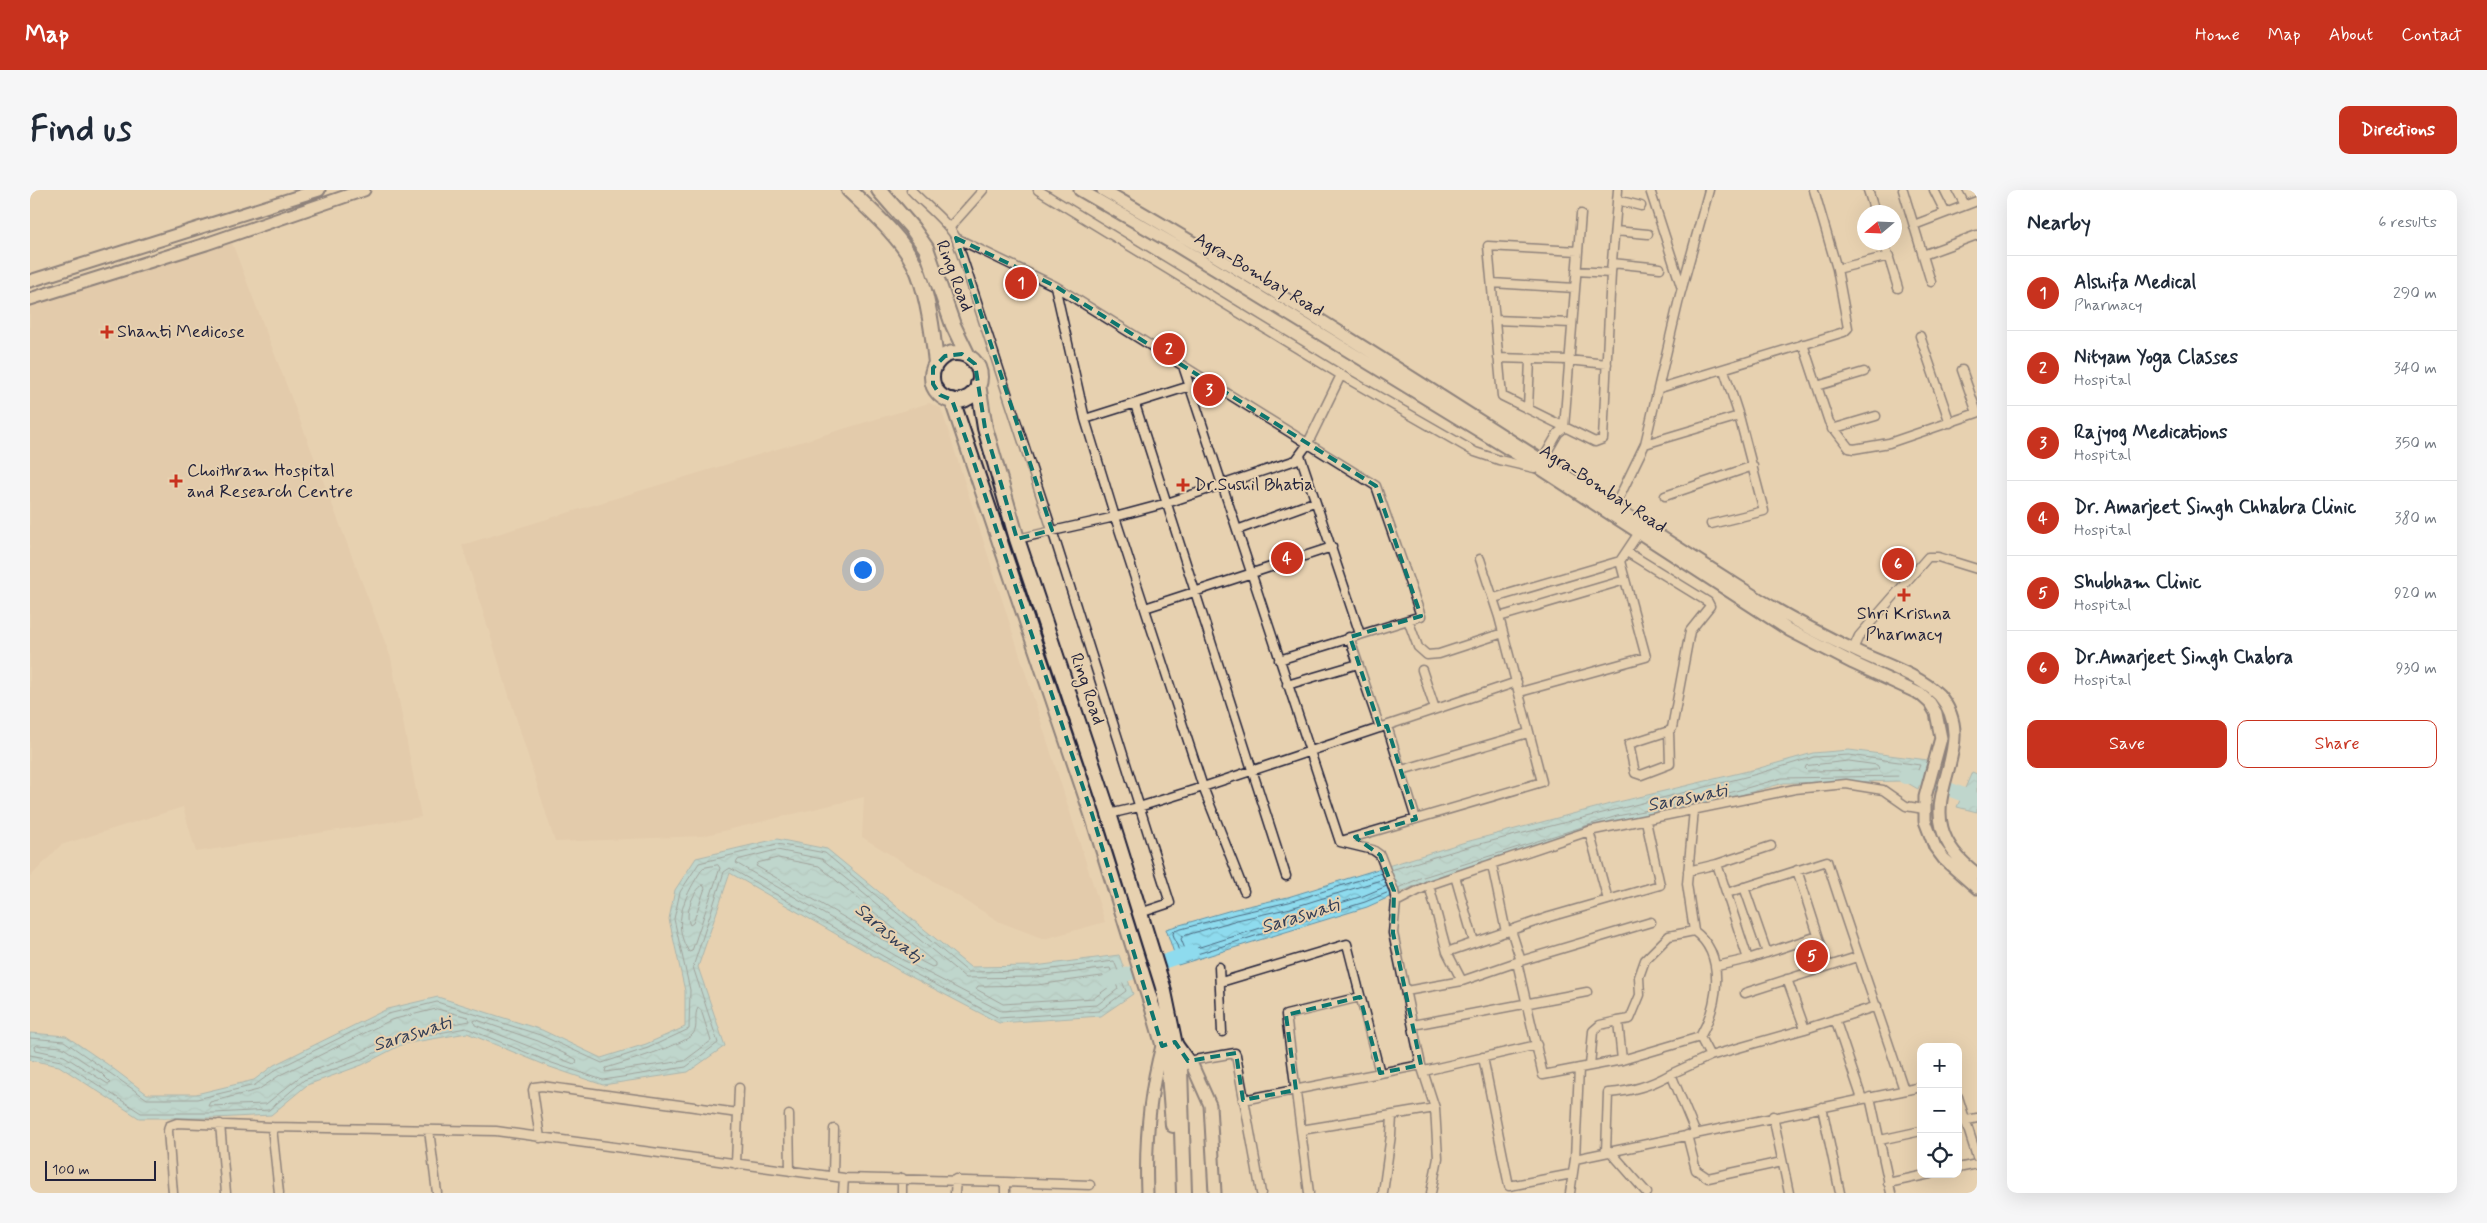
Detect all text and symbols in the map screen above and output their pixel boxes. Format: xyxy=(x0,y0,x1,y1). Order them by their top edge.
text: Map xyxy=(25,20,69,51)
text: Home xyxy=(2195,23,2240,47)
text: Map xyxy=(2268,23,2301,47)
text: About xyxy=(2329,23,2373,47)
text: Contact xyxy=(2401,23,2462,47)
button: Directions xyxy=(2339,106,2457,154)
text: Find us xyxy=(30,107,132,153)
north arrow xyxy=(1857,205,1902,250)
text: Nearby xyxy=(2027,209,2091,237)
text: 6 results xyxy=(2378,212,2437,233)
street label: Agra-Bombay Road xyxy=(1190,227,1328,323)
street label: Ring Road xyxy=(929,237,979,315)
pin: 1 xyxy=(1005,264,1037,302)
text: Alshifa Medical xyxy=(2074,270,2196,295)
text: 1 xyxy=(2039,283,2047,304)
text: 290 m xyxy=(2393,283,2437,304)
text: Pharmacy xyxy=(2074,295,2142,316)
place label: Shanti Medicose xyxy=(117,320,245,344)
marker: Shanti Medicose xyxy=(101,326,113,338)
pin: 2 xyxy=(1153,330,1185,368)
text: Nityam Yoga Classes xyxy=(2074,345,2238,370)
text: 2 xyxy=(2039,358,2047,379)
text: 340 m xyxy=(2393,358,2437,379)
text: Hospital xyxy=(2074,370,2131,391)
pin: 3 xyxy=(1193,371,1225,409)
text: Rajyog Medications xyxy=(2074,420,2228,445)
text: 3 xyxy=(2039,433,2047,454)
text: 350 m xyxy=(2395,433,2437,454)
street label: Agra-Bombay Road xyxy=(1535,439,1671,539)
text: Hospital xyxy=(2074,445,2131,466)
place label: Choithram Hospital and Research Centre xyxy=(187,459,353,504)
place label: Dr.Sushil Bhatia xyxy=(1194,473,1314,497)
marker: Choithram Hospital and Research Centre xyxy=(169,474,183,488)
marker: Dr.Sushil Bhatia xyxy=(1176,478,1190,492)
text: Dr. Amarjeet Singh Chhabra Clinic xyxy=(2074,495,2356,520)
text: 4 xyxy=(2038,508,2048,529)
text: 380 m xyxy=(2394,508,2437,529)
text: Hospital xyxy=(2074,520,2131,541)
pin: 4 xyxy=(1271,539,1303,577)
pin: 6 xyxy=(1882,545,1914,583)
your location xyxy=(850,557,876,583)
text: Shubham Clinic xyxy=(2074,570,2202,595)
text: 5 xyxy=(2038,583,2048,604)
text: 920 m xyxy=(2394,583,2437,604)
marker: Shri Krishna Pharmacy xyxy=(1898,589,1910,601)
text: Hospital xyxy=(2074,595,2131,616)
place label: Shri Krishna Pharmacy xyxy=(1857,602,1951,647)
text: Dr.Amarjeet Singh Chabra xyxy=(2074,645,2293,670)
street label: Ring Road xyxy=(1063,650,1110,728)
text: 6 xyxy=(2039,658,2047,679)
text: 930 m xyxy=(2396,658,2437,679)
text: Hospital xyxy=(2074,670,2131,691)
button: Save xyxy=(2027,720,2227,768)
button: Share xyxy=(2237,720,2437,768)
water label: Saraswati xyxy=(1645,778,1732,818)
water label: Saraswati xyxy=(1258,891,1345,940)
water label: Saraswati xyxy=(849,897,929,971)
pin: 5 xyxy=(1796,937,1828,975)
water label: Saraswati xyxy=(370,1009,457,1058)
map controls xyxy=(1917,1043,1962,1178)
button: + xyxy=(1917,1043,1962,1088)
button: − xyxy=(1917,1088,1962,1133)
button: locate xyxy=(1917,1133,1962,1178)
scale bar xyxy=(45,1158,156,1181)
text: 100 m xyxy=(52,1161,90,1179)

